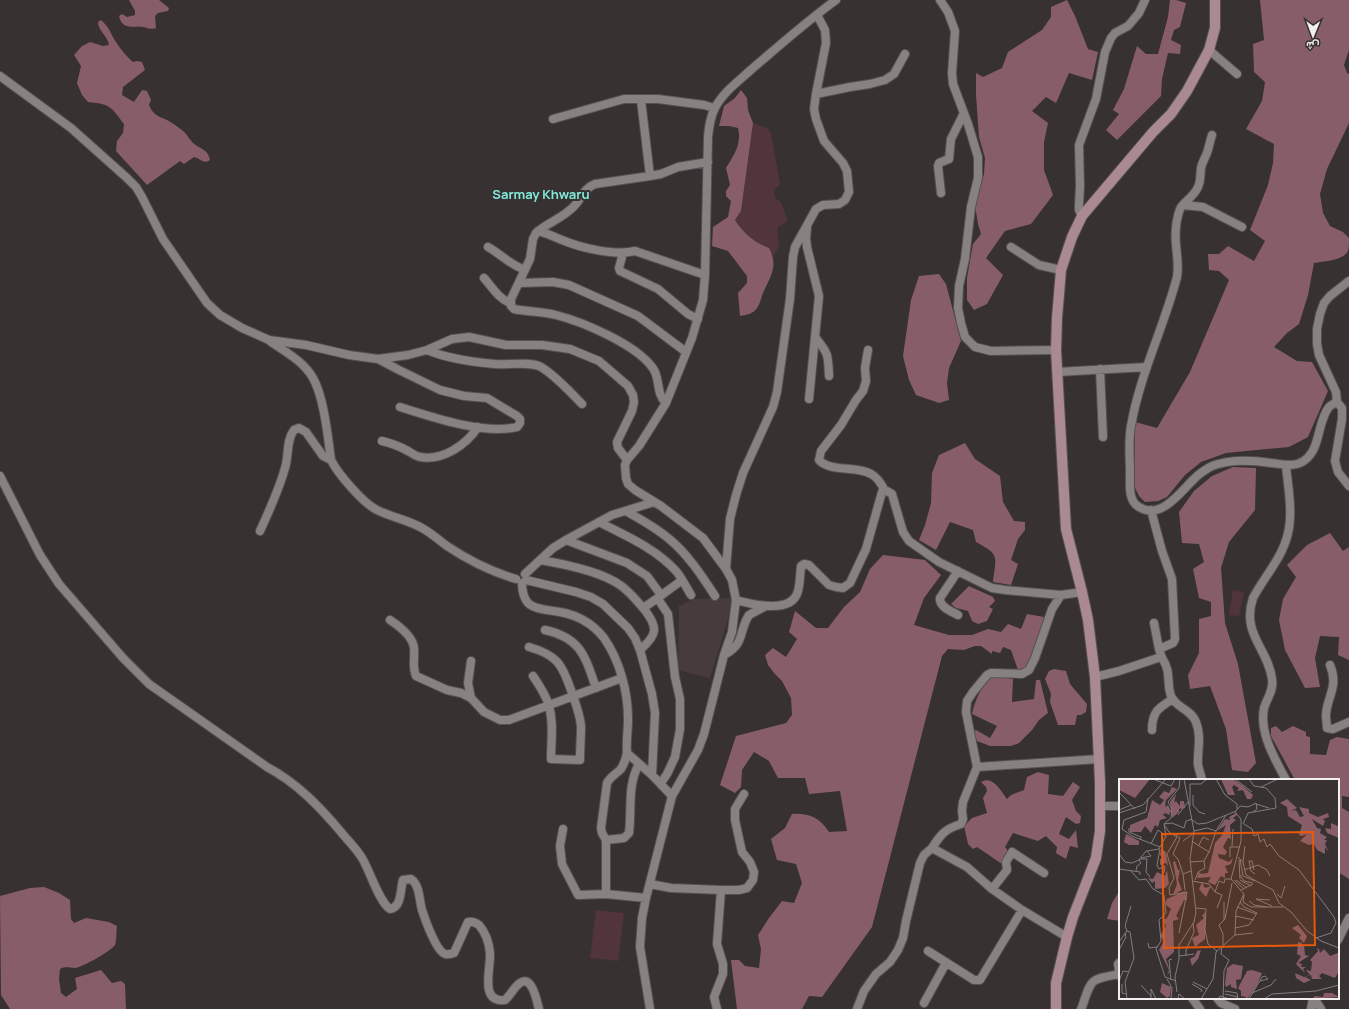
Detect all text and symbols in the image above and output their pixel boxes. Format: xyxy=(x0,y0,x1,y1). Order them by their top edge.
north arrow xyxy=(1293,16,1333,56)
text: ش xyxy=(1306,39,1320,54)
district label: Sarmay Khwaru xyxy=(492,185,590,203)
inset map xyxy=(1119,779,1339,999)

